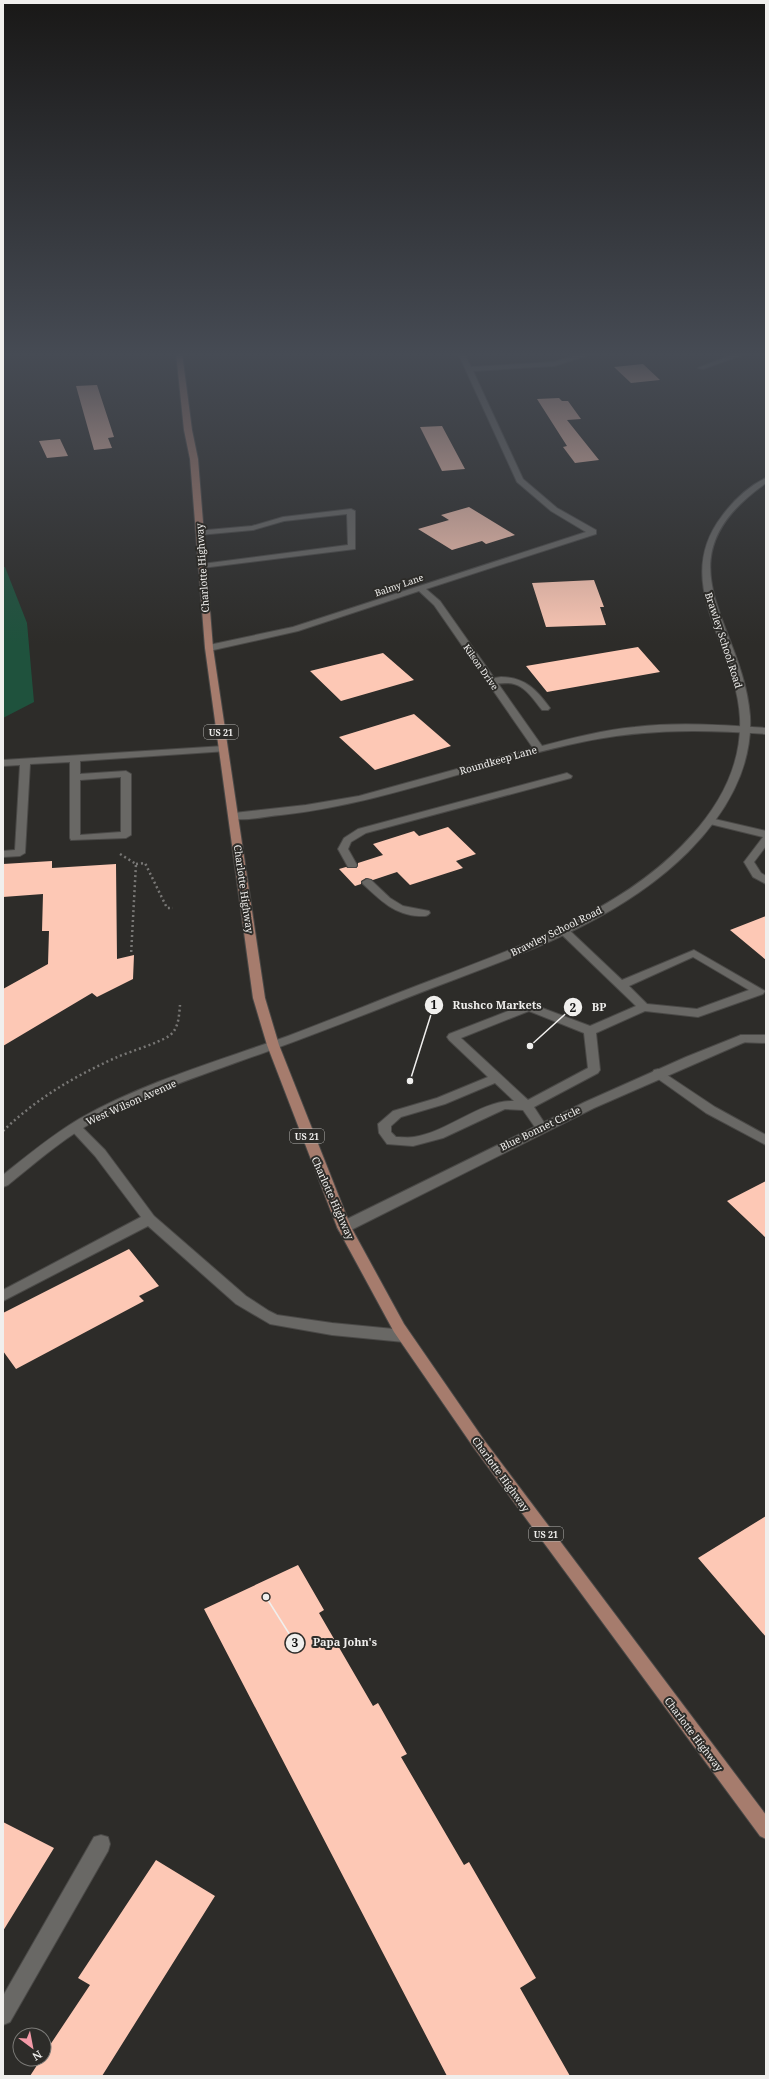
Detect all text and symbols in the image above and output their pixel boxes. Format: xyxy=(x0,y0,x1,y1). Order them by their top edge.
street label: Charlotte Highway xyxy=(192,523,212,613)
street label: Balmy Lane xyxy=(373,571,425,599)
street label: Brawley School Road xyxy=(702,590,746,690)
street label: Kilson Drive xyxy=(460,642,502,693)
road number: US 21 xyxy=(204,725,238,739)
street label: Roundkeep Lane xyxy=(458,742,538,778)
street label: Charlotte Highway xyxy=(231,844,257,935)
street label: Brawley School Road xyxy=(508,903,604,959)
callout: Rushco Markets xyxy=(424,993,549,1016)
text: 1 xyxy=(431,996,438,1013)
callout: BP xyxy=(563,996,614,1019)
text: Rushco Markets xyxy=(453,997,541,1012)
text: 2 xyxy=(570,999,577,1016)
text: BP xyxy=(592,999,606,1014)
street label: West Wilson Avenue xyxy=(84,1076,178,1128)
street label: Blue Bonnet Circle xyxy=(497,1102,583,1154)
road number: US 21 xyxy=(290,1129,324,1143)
street label: Charlotte Highway xyxy=(308,1154,358,1242)
street label: Charlotte Highway xyxy=(469,1434,533,1514)
road number: US 21 xyxy=(529,1527,563,1541)
callout: Papa John's xyxy=(285,1631,385,1654)
text: 3 xyxy=(292,1634,299,1651)
text: Papa John's xyxy=(313,1634,377,1649)
street label: Charlotte Highway xyxy=(662,1694,727,1774)
north arrow xyxy=(12,2027,52,2067)
text: N xyxy=(30,2047,45,2065)

